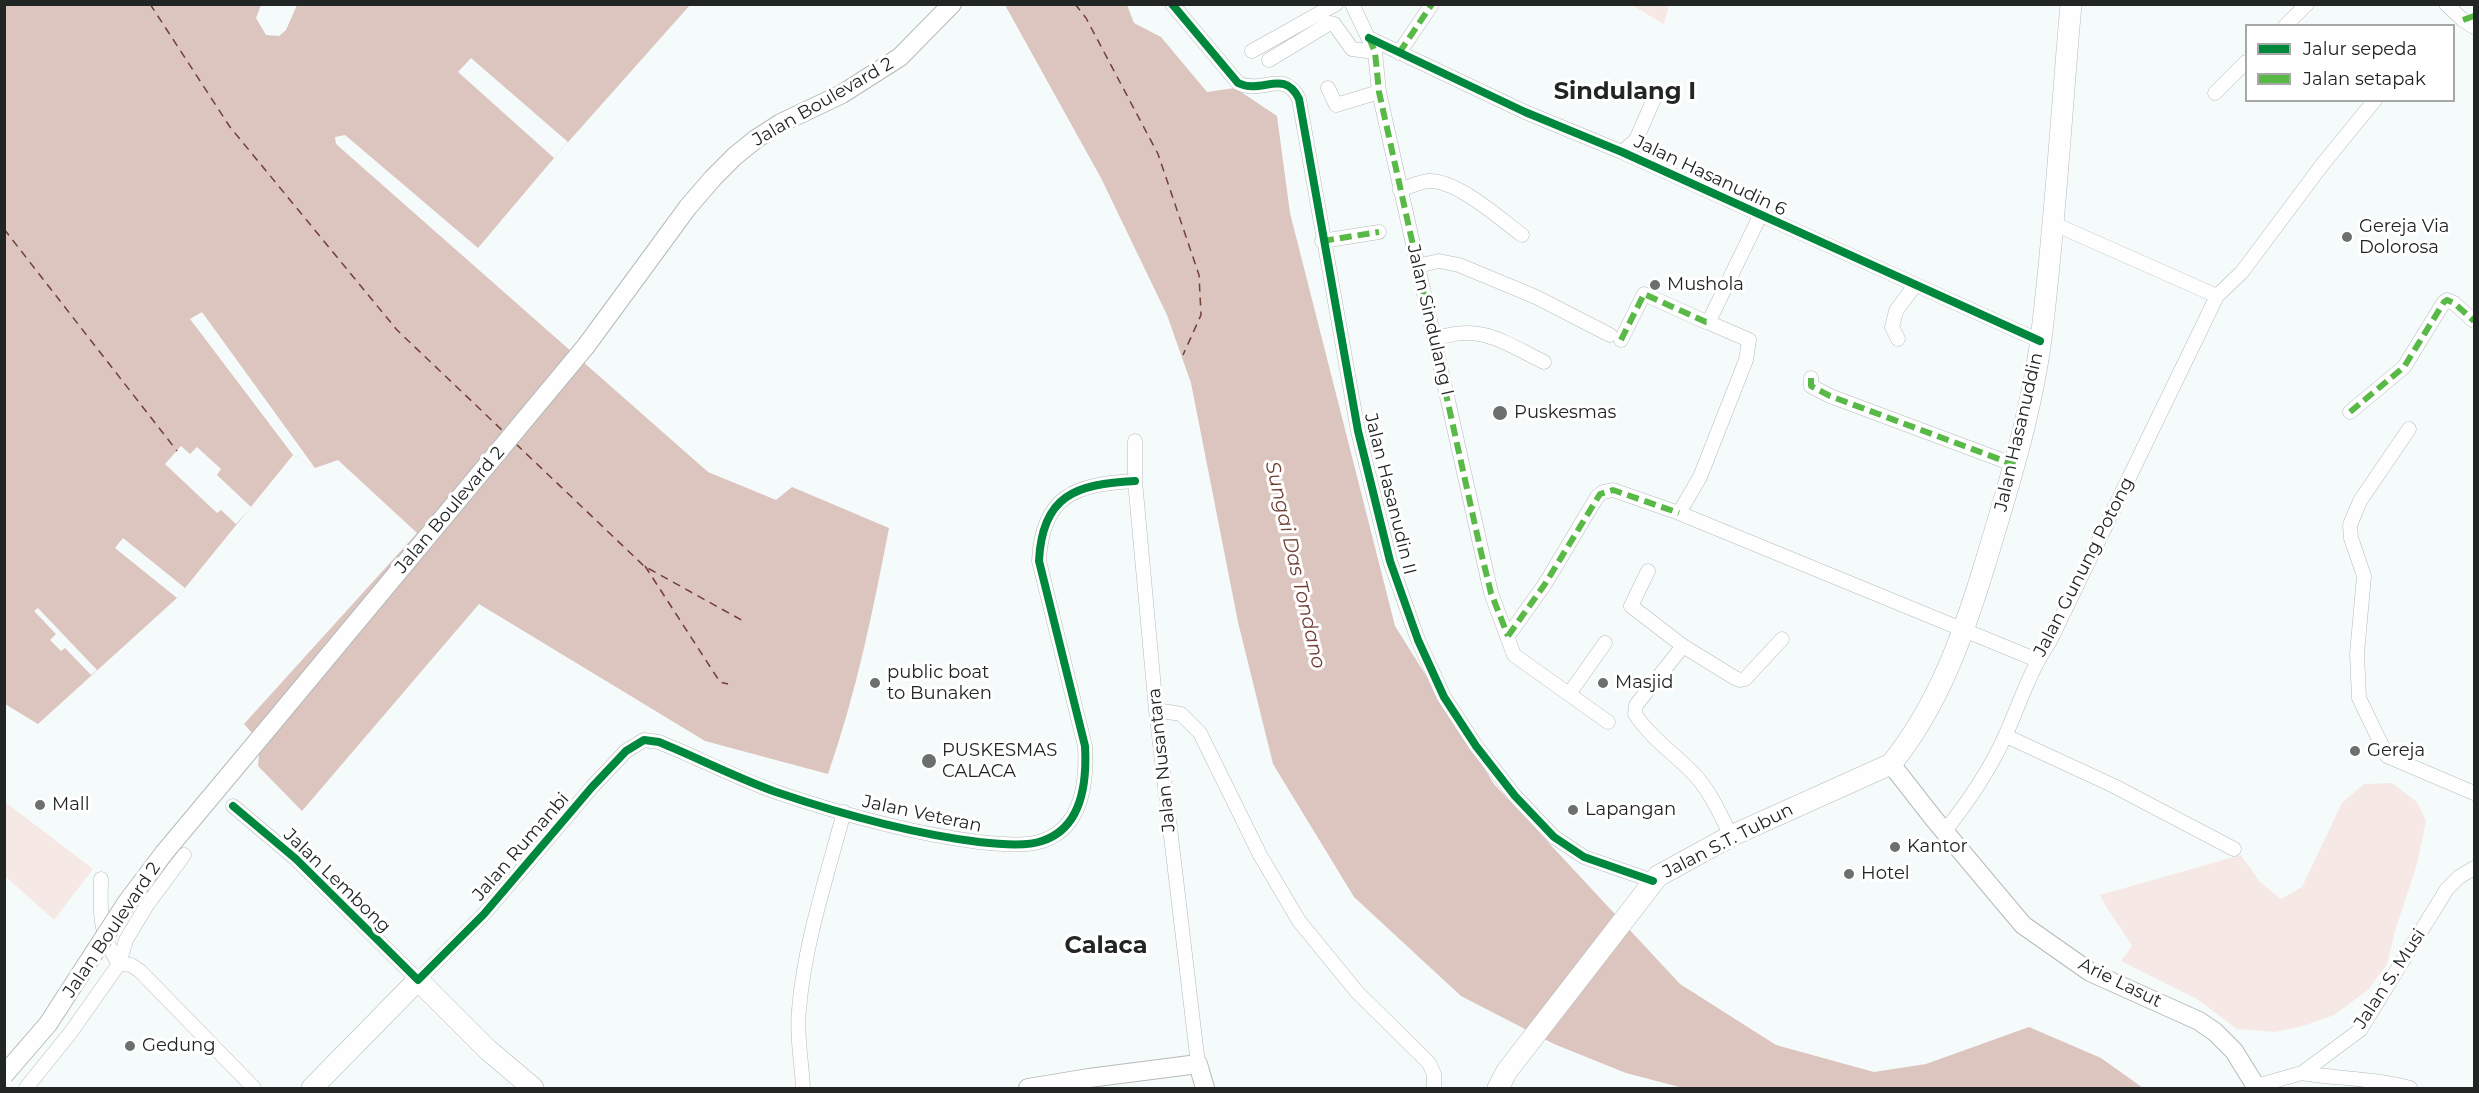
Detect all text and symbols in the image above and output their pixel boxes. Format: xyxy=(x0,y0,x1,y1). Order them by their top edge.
legend xyxy=(2245,24,2455,102)
text: Jalur sepeda xyxy=(2303,38,2417,60)
street label: Jalan Boulevard 2 xyxy=(749,53,897,151)
text: Jalan setapak xyxy=(2303,68,2426,90)
district label: Sindulang I xyxy=(1554,78,1696,106)
street label: Jalan Hasanudin 6 xyxy=(1630,131,1790,221)
place label: Gereja Via Dolorosa xyxy=(2359,216,2449,258)
marker: Gereja Via Dolorosa xyxy=(2340,230,2354,244)
street label: Jalan Sindulang I xyxy=(1402,242,1458,398)
place label: Mushola xyxy=(1667,274,1744,296)
marker: Mushola xyxy=(1648,278,1662,292)
street label: Jalan Hasanuddin xyxy=(1990,350,2048,514)
place label: Puskesmas xyxy=(1514,402,1616,424)
marker: Puskesmas xyxy=(1491,404,1509,422)
street label: Jalan Hasanudin II xyxy=(1359,411,1421,577)
street label: Jalan Boulevard 2 xyxy=(391,442,509,578)
water label: Sungai Das Tondano xyxy=(1259,459,1331,671)
street label: Jalan Gunung Potong xyxy=(2029,474,2139,660)
place label: public boat to Bunaken xyxy=(887,662,992,704)
place label: Masjid xyxy=(1615,672,1674,694)
marker: public boat to Bunaken xyxy=(868,676,882,690)
marker: Masjid xyxy=(1596,676,1610,690)
street label: Jalan Nusantara xyxy=(1144,687,1180,833)
place label: PUSKESMAS CALACA xyxy=(942,740,1057,783)
place label: Gereja xyxy=(2367,740,2425,762)
marker: Gereja xyxy=(2348,744,2362,758)
marker: PUSKESMAS CALACA xyxy=(920,752,938,770)
street label: Jalan Rumanbi xyxy=(468,789,574,905)
street label: Jalan Veteran xyxy=(860,791,984,837)
place label: Mall xyxy=(52,794,89,816)
marker: Mall xyxy=(33,798,47,812)
place label: Lapangan xyxy=(1585,799,1676,821)
street label: Jalan S.T. Tubun xyxy=(1659,799,1797,883)
marker: Lapangan xyxy=(1566,803,1580,817)
street label: Jalan Lembong xyxy=(279,824,395,938)
place label: Kantor xyxy=(1907,836,1968,858)
marker: Kantor xyxy=(1888,840,1902,854)
street label: Jalan Boulevard 2 xyxy=(59,858,165,1002)
place label: Hotel xyxy=(1861,863,1910,885)
marker: Hotel xyxy=(1842,867,1856,881)
street label: Jalan S. Musi xyxy=(2350,925,2430,1033)
district label: Calaca xyxy=(1064,932,1148,960)
street label: Arie Lasut xyxy=(2075,954,2165,1012)
place label: Gedung xyxy=(142,1035,216,1057)
marker: Gedung xyxy=(123,1039,137,1053)

